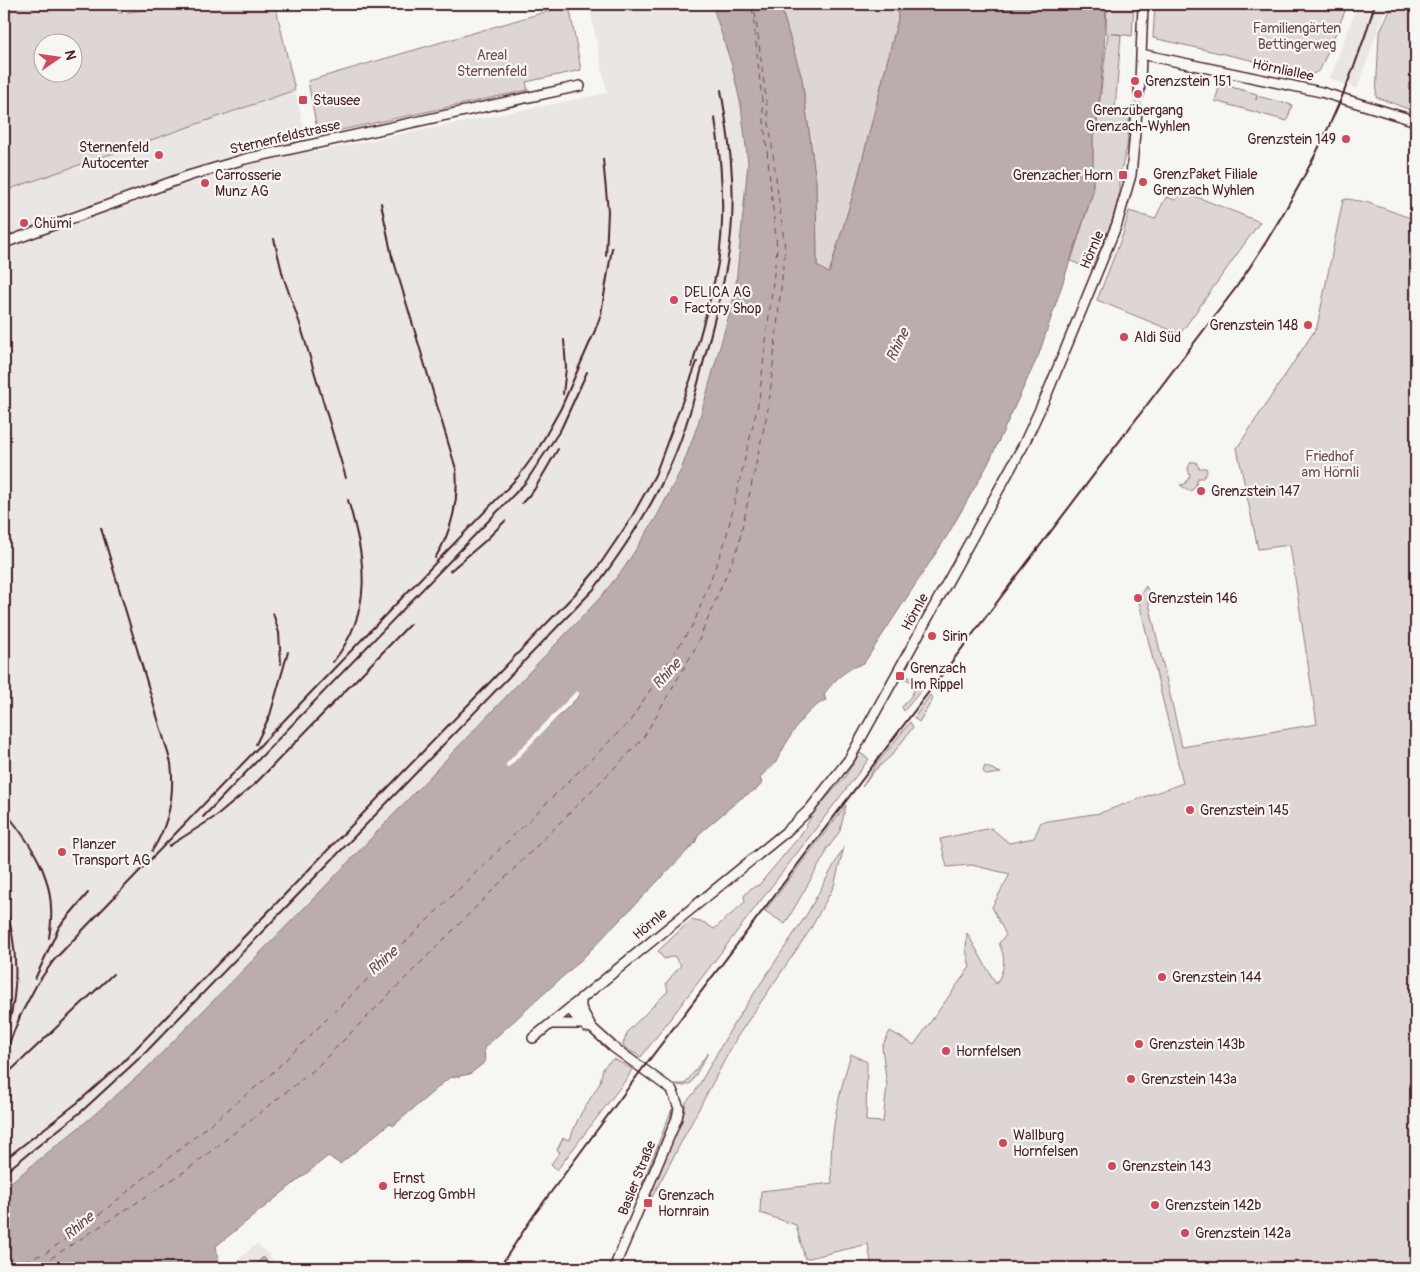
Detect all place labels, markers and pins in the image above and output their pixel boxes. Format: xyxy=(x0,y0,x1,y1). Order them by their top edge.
place label: Grenzstein 151 xyxy=(1145,73,1232,90)
marker: Grenzstein 151 xyxy=(1129,75,1141,87)
marker: Grenzübergang Grenzach-Wyhlen xyxy=(1132,88,1144,100)
place label: Stausee xyxy=(313,92,360,109)
marker: Stausee xyxy=(297,94,309,106)
place label: Grenzübergang Grenzach-Wyhlen xyxy=(1086,102,1190,135)
place label: Grenzstein 149 xyxy=(1247,131,1336,148)
marker: Grenzstein 149 xyxy=(1340,133,1352,145)
place label: Sternenfeld Autocenter xyxy=(79,139,149,172)
marker: Sternenfeld Autocenter xyxy=(153,149,165,161)
place label: GrenzPaket Filiale Grenzach Wyhlen xyxy=(1153,166,1258,199)
place label: Carrosserie Munz AG xyxy=(215,167,281,200)
place label: Grenzacher Horn xyxy=(1013,167,1113,184)
marker: Grenzacher Horn xyxy=(1117,169,1129,181)
marker: GrenzPaket Filiale Grenzach Wyhlen xyxy=(1137,176,1149,188)
marker: Carrosserie Munz AG xyxy=(199,177,211,189)
place label: Chümi xyxy=(34,215,72,232)
marker: Chümi xyxy=(18,217,30,229)
place label: DELICA AG Factory Shop xyxy=(684,284,762,317)
marker: DELICA AG Factory Shop xyxy=(668,294,680,306)
place label: Grenzstein 148 xyxy=(1209,317,1298,334)
marker: Grenzstein 148 xyxy=(1302,319,1314,331)
place label: Aldi Süd xyxy=(1134,329,1181,346)
marker: Aldi Süd xyxy=(1118,331,1130,343)
place label: Grenzstein 147 xyxy=(1211,483,1301,500)
marker: Grenzstein 147 xyxy=(1195,485,1207,497)
place label: Grenzstein 146 xyxy=(1148,590,1238,607)
marker: Grenzstein 146 xyxy=(1132,592,1144,604)
place label: Sirin xyxy=(942,628,968,645)
marker: Sirin xyxy=(926,630,938,642)
place label: Grenzach Im Rippel xyxy=(910,660,966,693)
marker: Grenzach Im Rippel xyxy=(894,670,906,682)
place label: Grenzstein 145 xyxy=(1200,802,1289,819)
marker: Grenzstein 145 xyxy=(1184,804,1196,816)
place label: Planzer Transport AG xyxy=(72,836,151,869)
marker: Planzer Transport AG xyxy=(56,846,68,858)
place label: Grenzstein 144 xyxy=(1172,969,1262,986)
marker: Grenzstein 144 xyxy=(1156,971,1168,983)
place label: Grenzstein 143b xyxy=(1149,1036,1245,1053)
marker: Grenzstein 143b xyxy=(1133,1038,1145,1050)
place label: Hornfelsen xyxy=(956,1043,1021,1060)
marker: Hornfelsen xyxy=(940,1045,952,1057)
place label: Grenzstein 143a xyxy=(1141,1071,1237,1088)
marker: Grenzstein 143a xyxy=(1125,1073,1137,1085)
place label: Wallburg Hornfelsen xyxy=(1013,1127,1078,1160)
marker: Wallburg Hornfelsen xyxy=(997,1137,1009,1149)
place label: Grenzstein 143 xyxy=(1122,1158,1212,1175)
marker: Grenzstein 143 xyxy=(1106,1160,1118,1172)
place label: Ernst Herzog GmbH xyxy=(393,1170,476,1203)
marker: Ernst Herzog GmbH xyxy=(377,1180,389,1192)
place label: Grenzach Hornrain xyxy=(658,1187,714,1220)
marker: Grenzach Hornrain xyxy=(642,1197,654,1209)
place label: Grenzstein 142b xyxy=(1165,1197,1261,1214)
marker: Grenzstein 142b xyxy=(1149,1199,1161,1211)
place label: Grenzstein 142a xyxy=(1195,1225,1291,1242)
marker: Grenzstein 142a xyxy=(1179,1227,1191,1239)

